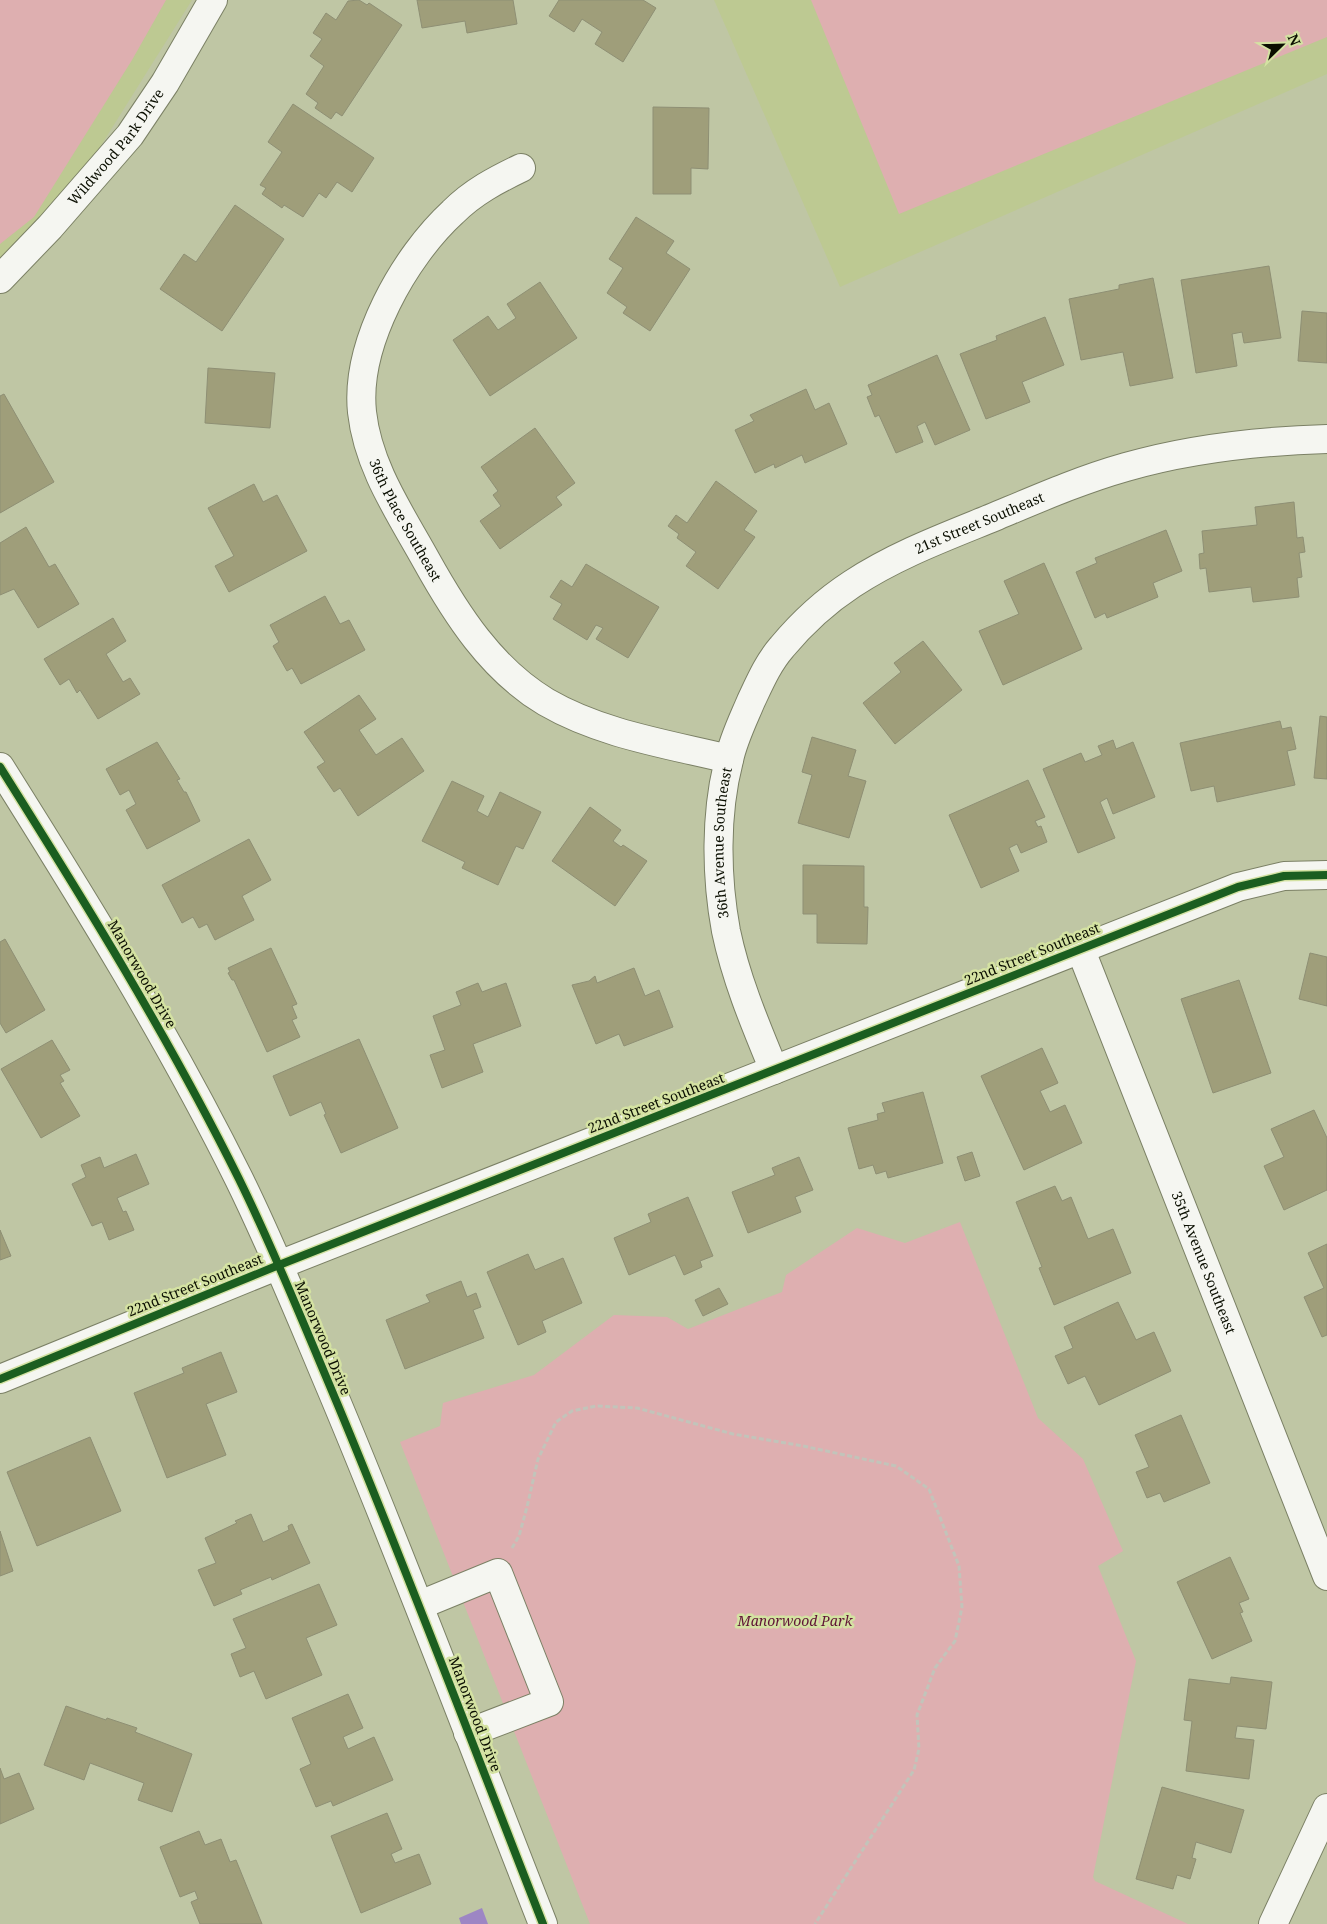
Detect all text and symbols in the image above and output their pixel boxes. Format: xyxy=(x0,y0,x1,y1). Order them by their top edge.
north arrow xyxy=(1257,20,1307,70)
text: N xyxy=(1284,31,1305,49)
street label: Wildwood Park Drive xyxy=(63,85,168,209)
street label: 36th Place Southeast xyxy=(365,456,446,585)
street label: 21st Street Southeast xyxy=(911,487,1047,558)
street label: 36th Avenue Southeast xyxy=(708,765,736,920)
street label: Manorwood Drive xyxy=(104,916,181,1031)
street label: 22nd Street Southeast xyxy=(961,918,1102,989)
street label: 22nd Street Southeast xyxy=(585,1068,727,1137)
street label: 35th Avenue Southeast xyxy=(1168,1188,1241,1337)
street label: 22nd Street Southeast xyxy=(124,1249,265,1320)
street label: Manorwood Drive xyxy=(291,1278,356,1398)
park label: Manorwood Park xyxy=(737,1611,853,1630)
street label: Manorwood Drive xyxy=(445,1653,506,1774)

